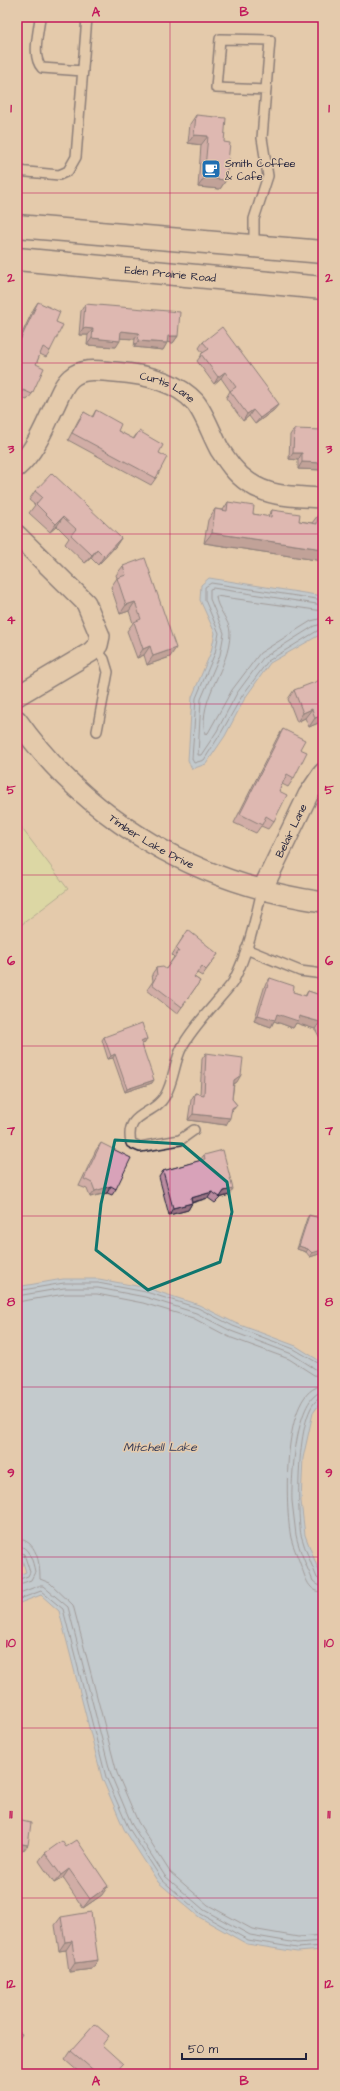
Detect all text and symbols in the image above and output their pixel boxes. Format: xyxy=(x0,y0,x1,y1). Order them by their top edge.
text: A xyxy=(92,3,101,21)
text: B xyxy=(239,3,249,21)
text: 1 xyxy=(10,99,12,117)
text: 1 xyxy=(328,99,330,117)
place label: Smith Coffee & Cafe xyxy=(225,156,296,184)
cafe icon: Smith Coffee & Cafe xyxy=(200,158,222,180)
street label: Eden Prairie Road xyxy=(124,262,217,286)
text: 2 xyxy=(6,269,15,287)
text: 2 xyxy=(324,269,333,287)
street label: Curtis Lane xyxy=(138,368,198,406)
text: 3 xyxy=(7,440,15,458)
text: 3 xyxy=(325,440,333,458)
text: 4 xyxy=(7,611,16,629)
text: 4 xyxy=(325,611,334,629)
text: 5 xyxy=(6,781,16,799)
text: 5 xyxy=(324,781,334,799)
street label: Belair Lane xyxy=(272,801,311,860)
street label: Timber Lake Drive xyxy=(106,811,197,872)
text: 6 xyxy=(7,952,16,970)
text: 6 xyxy=(325,952,334,970)
text: 7 xyxy=(6,1122,16,1140)
text: 7 xyxy=(324,1122,334,1140)
text: 8 xyxy=(7,1293,16,1311)
text: 8 xyxy=(325,1293,334,1311)
water label: Mitchell Lake xyxy=(123,1439,197,1456)
text: 9 xyxy=(7,1464,15,1482)
text: 9 xyxy=(325,1464,333,1482)
text: 10 xyxy=(6,1634,17,1652)
text: 10 xyxy=(324,1634,335,1652)
text: 11 xyxy=(9,1805,13,1823)
text: 11 xyxy=(327,1805,331,1823)
text: 12 xyxy=(6,1975,16,1993)
text: 12 xyxy=(324,1975,334,1993)
scale bar xyxy=(182,2035,306,2061)
text: 50 m xyxy=(188,2041,219,2058)
text: A xyxy=(92,2072,101,2090)
text: B xyxy=(239,2072,249,2090)

